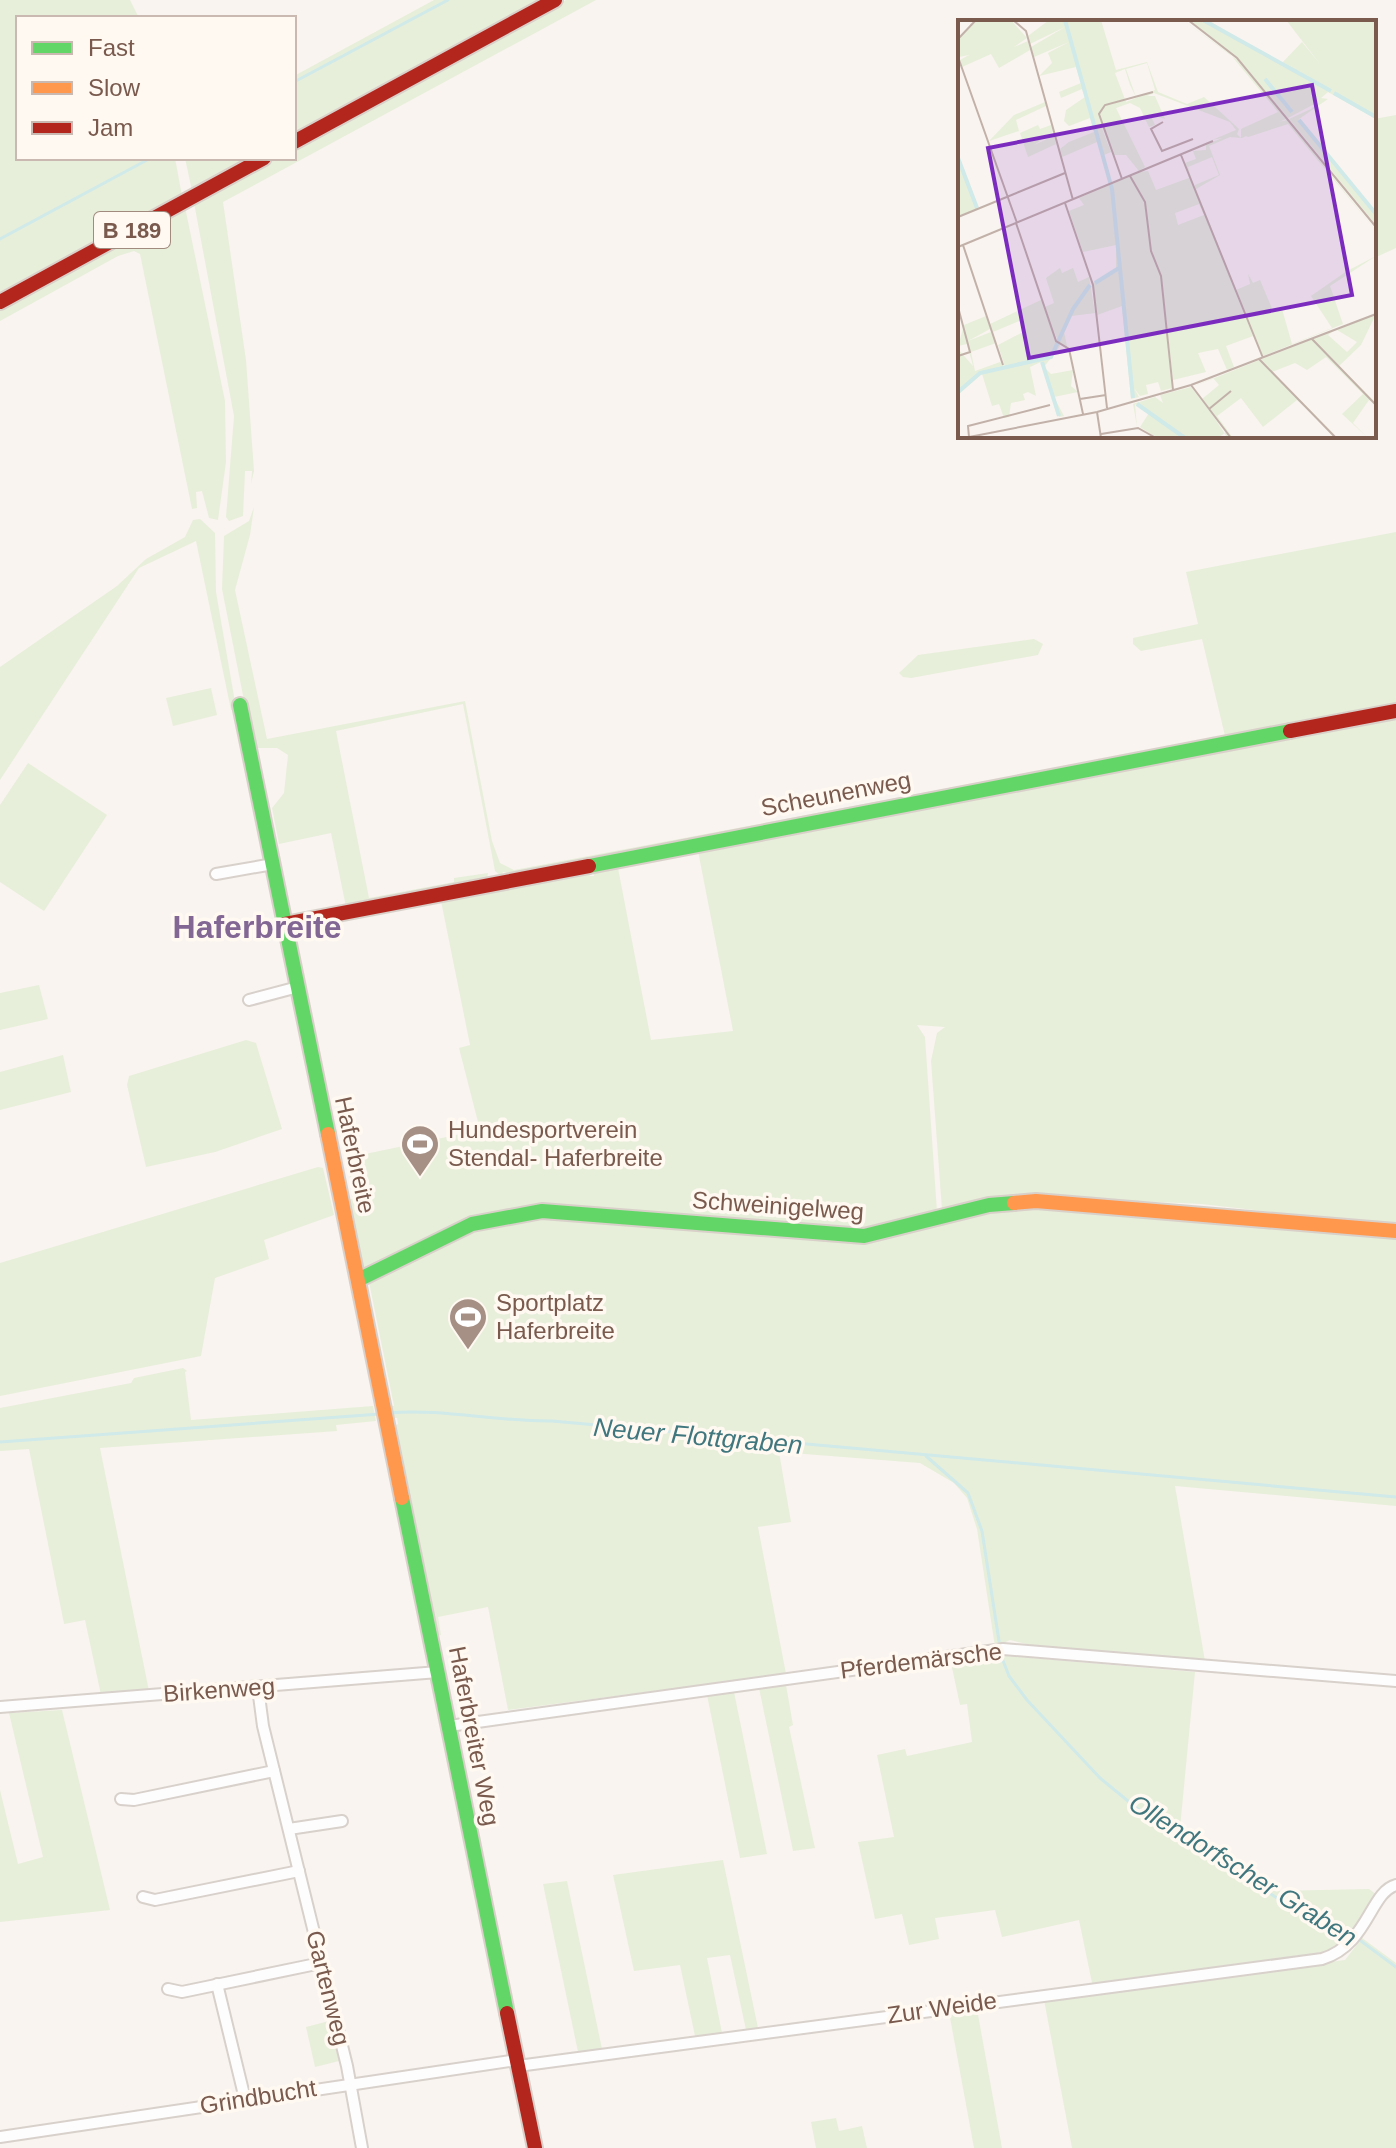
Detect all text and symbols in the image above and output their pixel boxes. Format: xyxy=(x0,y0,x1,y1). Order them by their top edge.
legend xyxy=(16,16,296,160)
inset map xyxy=(958,20,1376,438)
text: Fast xyxy=(88,34,135,61)
text: Slow xyxy=(88,74,141,101)
text: Jam xyxy=(88,114,133,141)
road number: B 189 xyxy=(94,212,170,248)
street label: Scheunenweg xyxy=(759,766,913,821)
district label: Haferbreite xyxy=(173,909,341,945)
street label: Haferbreite xyxy=(330,1094,381,1216)
place label: Hundesportverein Stendal- Haferbreite xyxy=(448,1116,663,1171)
sports icon: Hundesportverein Stendal- Haferbreite xyxy=(399,1123,441,1178)
street label: Schweinigelweg xyxy=(691,1186,865,1225)
place label: Sportplatz Haferbreite xyxy=(496,1289,615,1344)
sports icon: Sportplatz Haferbreite xyxy=(447,1296,489,1351)
water label: Neuer Flottgraben xyxy=(592,1412,804,1460)
street label: Pferdemärsche xyxy=(839,1637,1003,1684)
street label: Haferbreiter Weg xyxy=(444,1644,505,1828)
street label: Birkenweg xyxy=(162,1672,276,1707)
water label: Ollendorfscher Graben xyxy=(1124,1788,1362,1952)
street label: Gartenweg xyxy=(301,1928,356,2048)
street label: Zur Weide xyxy=(885,1986,998,2029)
street label: Grindbucht xyxy=(198,2074,318,2119)

